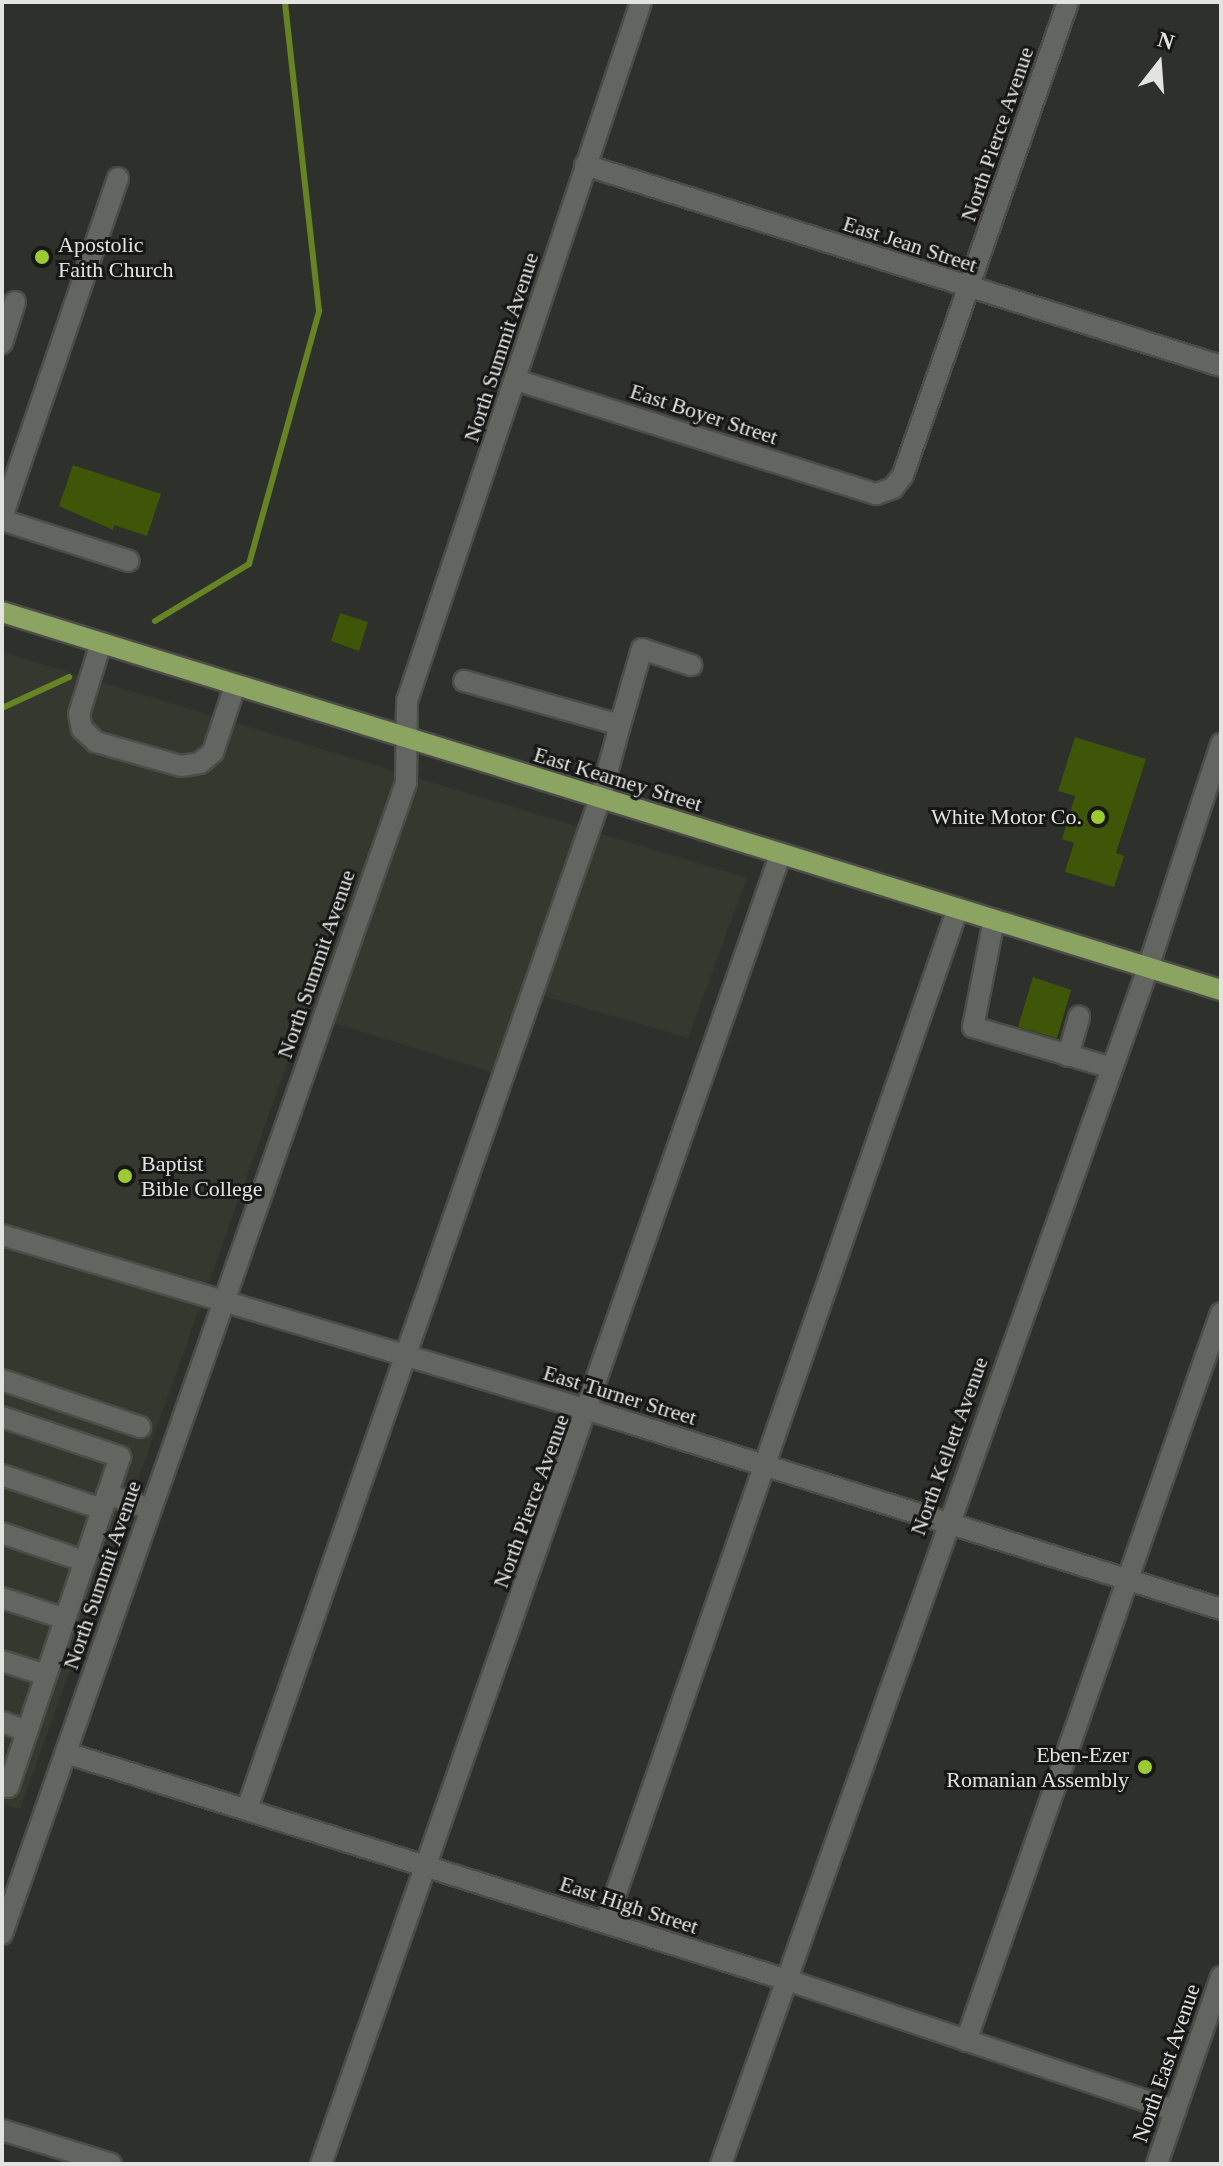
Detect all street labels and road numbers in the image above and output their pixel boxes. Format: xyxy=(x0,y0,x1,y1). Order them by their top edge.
street label: North Pierce Avenue xyxy=(955,43,1039,225)
street label: East Jean Street xyxy=(840,210,980,278)
street label: North Summit Avenue xyxy=(458,248,544,446)
street label: East Boyer Street xyxy=(627,378,781,450)
street label: East Kearney Street xyxy=(531,741,705,817)
street label: North Summit Avenue xyxy=(271,866,361,1062)
street label: North Kellett Avenue xyxy=(904,1353,994,1539)
street label: East Turner Street xyxy=(540,1359,700,1431)
street label: North Pierce Avenue xyxy=(487,1410,575,1592)
street label: North Summit Avenue xyxy=(57,1477,147,1673)
street label: East High Street xyxy=(556,1870,702,1940)
street label: North East Avenue xyxy=(1126,1980,1206,2146)

